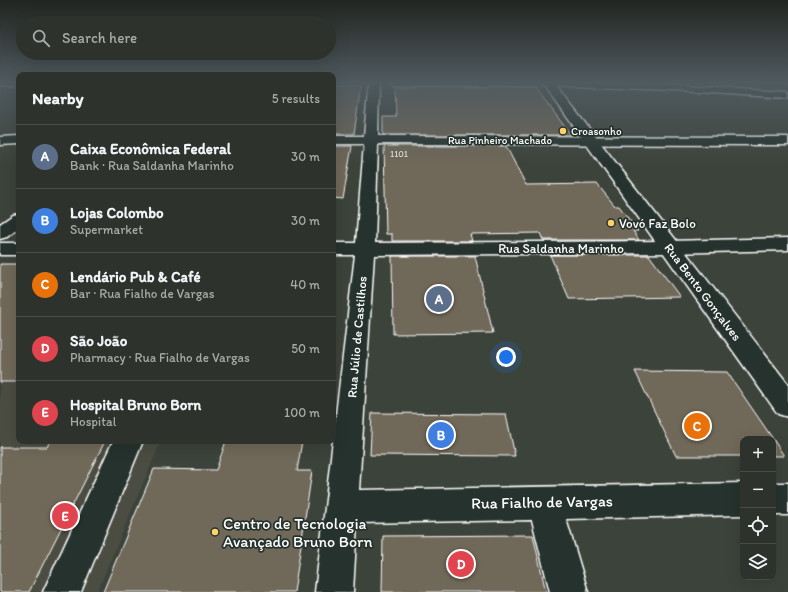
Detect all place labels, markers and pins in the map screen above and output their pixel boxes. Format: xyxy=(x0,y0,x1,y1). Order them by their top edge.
place label: Croasonho xyxy=(571,125,622,138)
marker: Croasonho xyxy=(558,126,568,136)
place label: Vovó Faz Bolo xyxy=(619,216,696,231)
marker: Vovó Faz Bolo xyxy=(606,218,616,228)
pin: A xyxy=(426,284,452,314)
pin: C xyxy=(684,411,710,441)
pin: B xyxy=(428,420,454,450)
pin: E xyxy=(52,501,78,531)
place label: Centro de Tecnologia Avançado Bruno Born xyxy=(223,514,372,551)
marker: Centro de Tecnologia Avançado Bruno Born xyxy=(210,527,220,537)
pin: D xyxy=(448,549,474,579)

